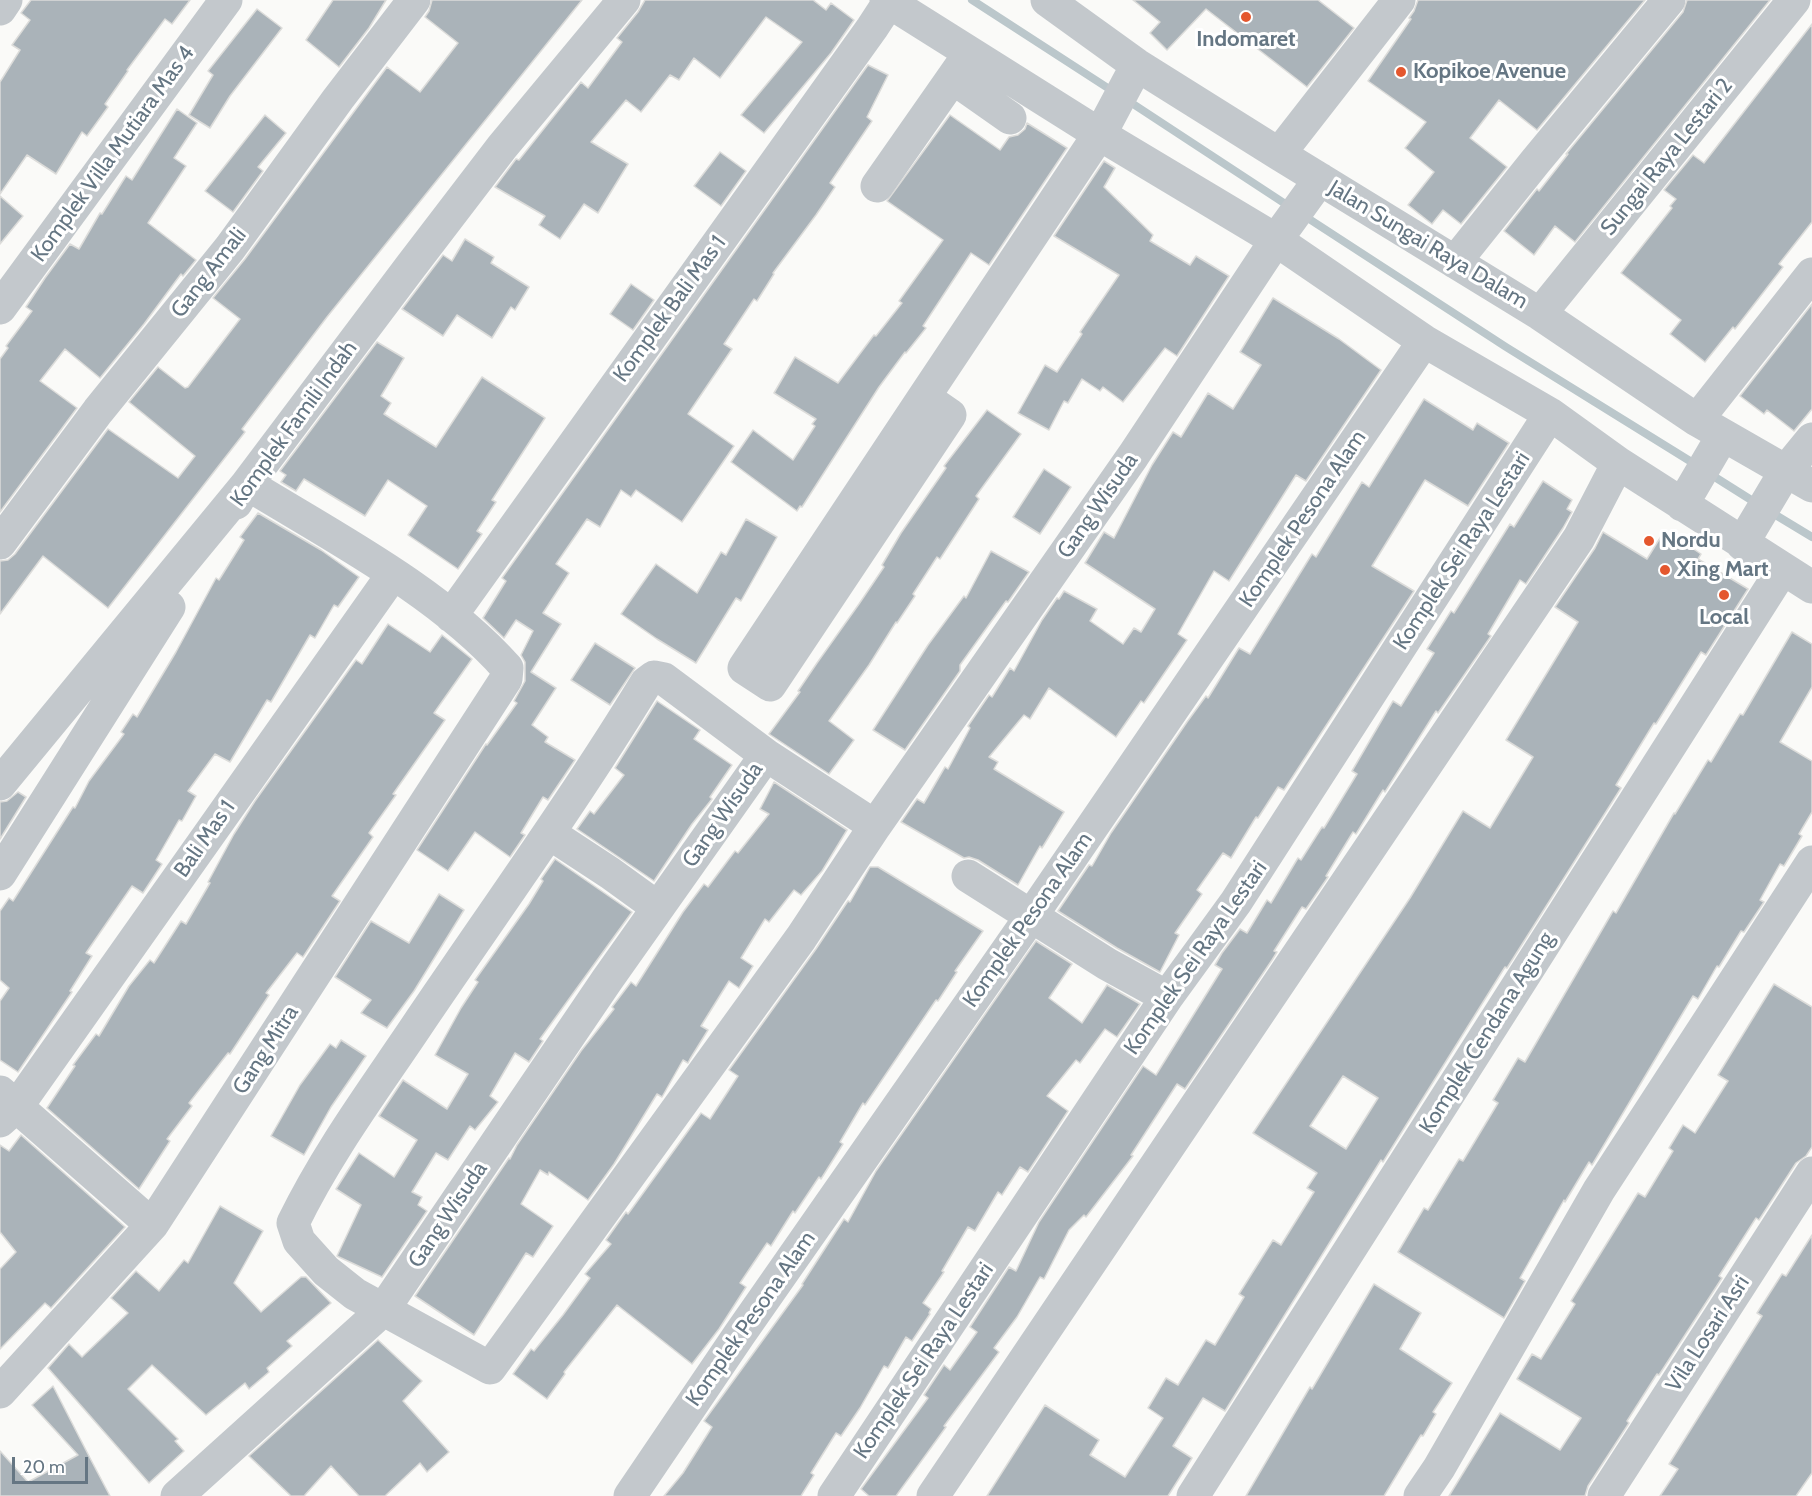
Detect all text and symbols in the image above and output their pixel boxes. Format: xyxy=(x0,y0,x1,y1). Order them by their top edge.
marker: Indomaret xyxy=(1239,10,1253,24)
place label: Indomaret xyxy=(1196,27,1296,53)
street label: Komplek Villa Mutiara Mas 4 xyxy=(26,41,200,267)
place label: Kopikoe Avenue xyxy=(1413,59,1566,85)
marker: Kopikoe Avenue xyxy=(1394,65,1408,79)
street label: Sungai Raya Lestari 2 xyxy=(1595,73,1739,241)
street label: Jalan Sungai Raya Dalam xyxy=(1324,175,1532,315)
street label: Gang Amali xyxy=(166,223,252,323)
street label: Komplek Bali Mas 1 xyxy=(608,231,732,387)
street label: Komplek Famili Indah xyxy=(225,336,363,512)
street label: Komplek Pesona Alam xyxy=(1234,426,1372,612)
street label: Komplek Sei Raya Lestari xyxy=(1388,447,1536,655)
street label: Gang Wisuda xyxy=(1052,448,1144,564)
place label: Nordu xyxy=(1661,528,1721,554)
marker: Nordu xyxy=(1642,534,1656,548)
place label: Xing Mart xyxy=(1677,557,1769,583)
marker: Xing Mart xyxy=(1658,563,1672,577)
marker: Local xyxy=(1717,588,1731,602)
place label: Local xyxy=(1699,605,1749,631)
street label: Gang Wisuda xyxy=(677,757,769,873)
street label: Bali Mas 1 xyxy=(169,795,241,883)
street label: Komplek Pesona Alam xyxy=(958,827,1098,1013)
street label: Komplek Sei Raya Lestari xyxy=(1119,856,1273,1060)
street label: Komplek Cendana Agung xyxy=(1414,927,1560,1139)
street label: Gang Mitra xyxy=(228,1001,304,1099)
street label: Gang Wisuda xyxy=(403,1157,493,1273)
street label: Komplek Pesona Alam xyxy=(681,1226,821,1412)
street label: Komplek Sei Raya Lestari xyxy=(849,1258,999,1464)
street label: Vila Losari Asri xyxy=(1661,1271,1755,1397)
scale bar xyxy=(15,1445,92,1483)
text: 20 m xyxy=(23,1456,65,1478)

